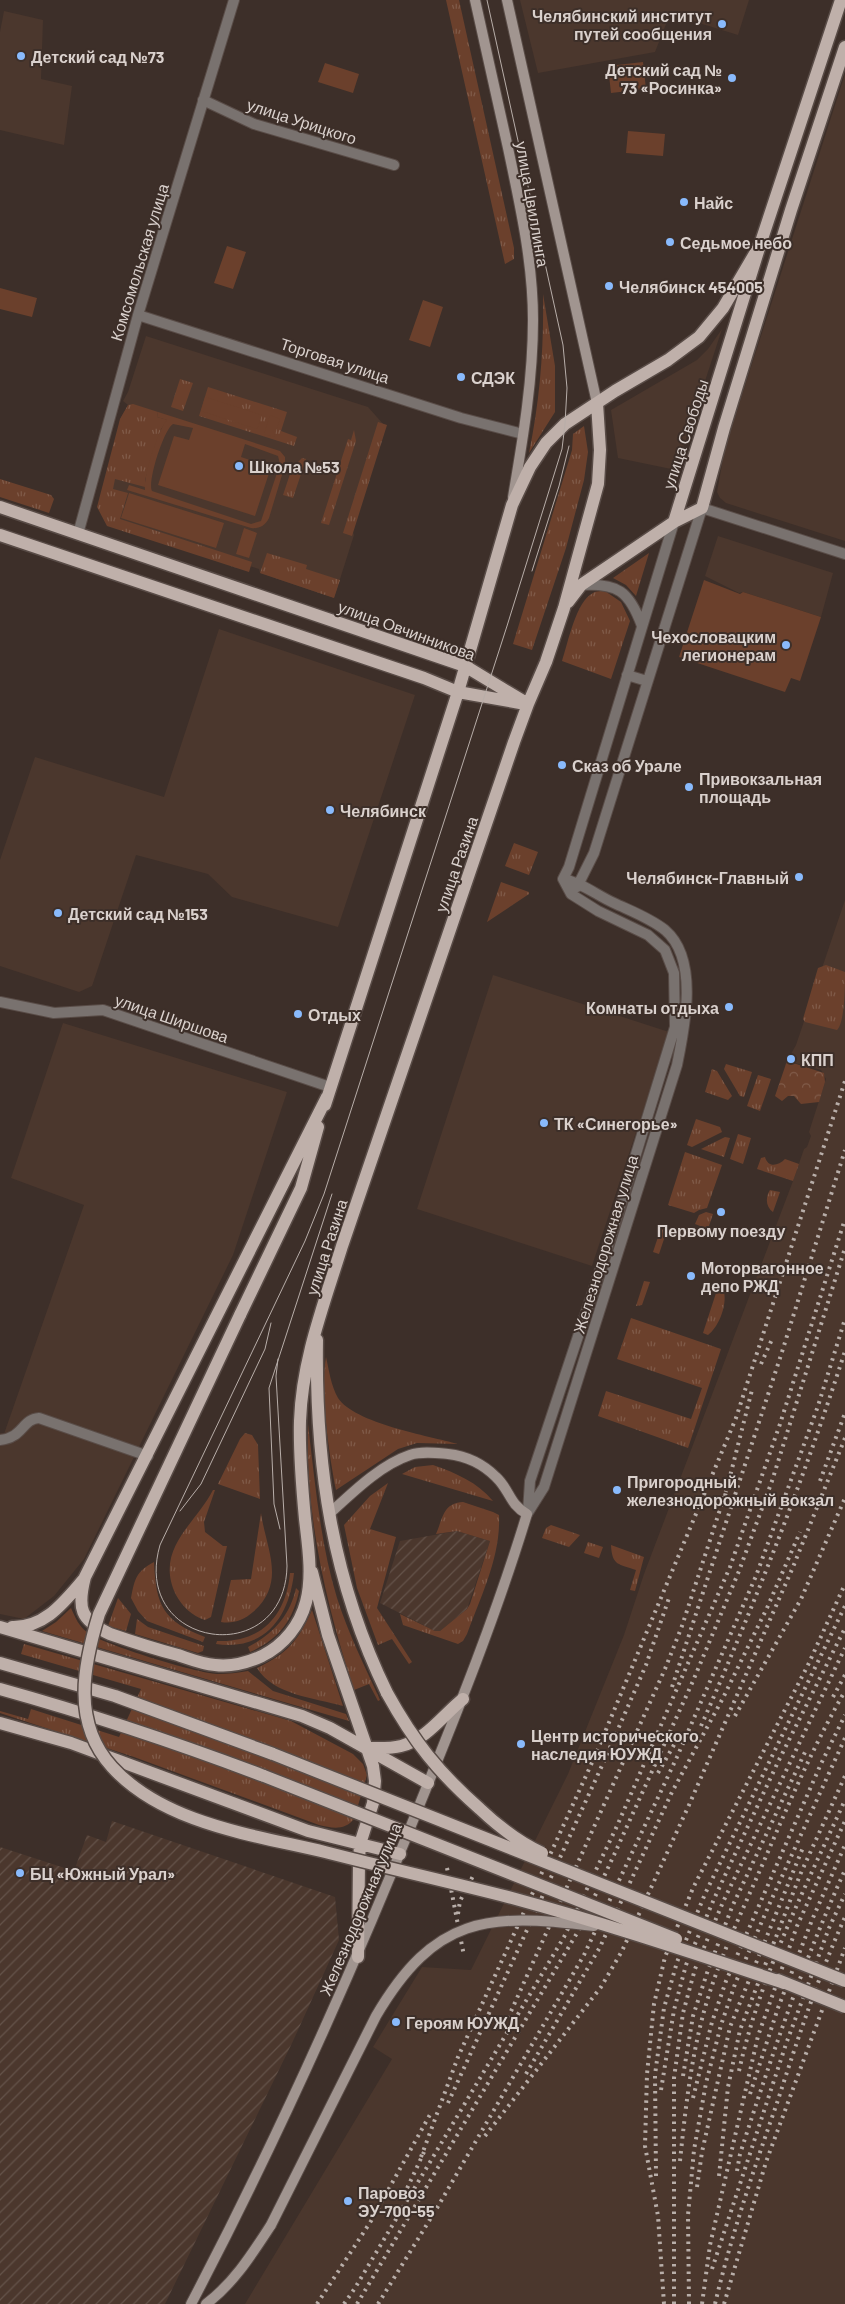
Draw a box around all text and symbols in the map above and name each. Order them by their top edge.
place label: Челябинский институт путей сообщения [532,6,712,43]
marker: Челябинский институт путей сообщения [716,18,728,30]
place label: Детский сад №73 [31,47,164,66]
marker: Детский сад №73 [15,50,27,62]
place label: Детский сад № 73 «Росинка» [605,60,722,97]
marker: Детский сад № 73 «Росинка» [726,72,738,84]
street label: улица Урицкого [245,94,359,148]
street label: улица Цвиллинга [513,140,553,268]
street label: Комсомольская улица [106,181,172,343]
place label: Найс [694,193,733,212]
marker: Найс [678,196,690,208]
place label: Седьмое небо [680,233,792,252]
marker: Седьмое небо [664,236,676,248]
place label: Челябинск 454005 [619,277,763,296]
marker: Челябинск 454005 [603,280,615,292]
street label: Торговая улица [278,333,392,387]
place label: СДЭК [471,368,515,387]
marker: СДЭК [455,371,467,383]
street label: улица Свободы [658,377,712,491]
place label: Школа №53 [249,457,340,476]
marker: Школа №53 [233,460,245,472]
street label: улица Овчинникова [336,596,478,664]
place label: Чехословацким легионерам [651,627,776,664]
marker: Чехословацким легионерам [780,639,792,651]
place label: Сказ об Урале [572,756,682,775]
marker: Сказ об Урале [556,759,568,771]
place label: Привокзальная площадь [699,769,822,806]
marker: Привокзальная площадь [683,781,695,793]
place label: Челябинск [340,801,427,820]
marker: Челябинск [324,804,336,816]
street label: улица Разина [431,814,481,914]
place label: Челябинск-Главный [626,868,789,887]
marker: Челябинск-Главный [793,871,805,883]
place label: Детский сад №153 [68,904,208,923]
marker: Детский сад №153 [52,907,64,919]
street label: улица Ширшова [113,990,231,1046]
place label: Комнаты отдыха [586,998,719,1017]
marker: Комнаты отдыха [723,1001,735,1013]
place label: Отдых [308,1005,361,1024]
marker: Отдых [292,1008,304,1020]
place label: КПП [801,1050,834,1069]
marker: КПП [785,1053,797,1065]
place label: ТК «Синегорье» [554,1114,678,1133]
marker: ТК «Синегорье» [538,1117,550,1129]
street label: Железнодорожная улица [569,1152,641,1336]
street label: улица Разина [302,1196,351,1298]
marker: Первому поезду [715,1206,727,1218]
place label: Первому поезду [657,1221,785,1240]
place label: Моторвагонное депо РЖД [701,1258,824,1295]
marker: Моторвагонное депо РЖД [685,1270,697,1282]
place label: Пригородный железнодорожный вокзал [626,1472,834,1509]
marker: Пригородный железнодорожный вокзал [611,1484,623,1496]
place label: Центр исторического наследия ЮУЖД [531,1726,699,1763]
marker: Центр исторического наследия ЮУЖД [515,1738,527,1750]
street label: Железнодорожная улица [315,1820,405,1998]
place label: БЦ «Южный Урал» [30,1864,175,1883]
marker: БЦ «Южный Урал» [14,1867,26,1879]
place label: Героям ЮУЖД [406,2013,520,2032]
marker: Героям ЮУЖД [390,2016,402,2028]
place label: Паровоз ЭУ-700-55 [358,2183,435,2220]
marker: Паровоз ЭУ-700-55 [342,2195,354,2207]

